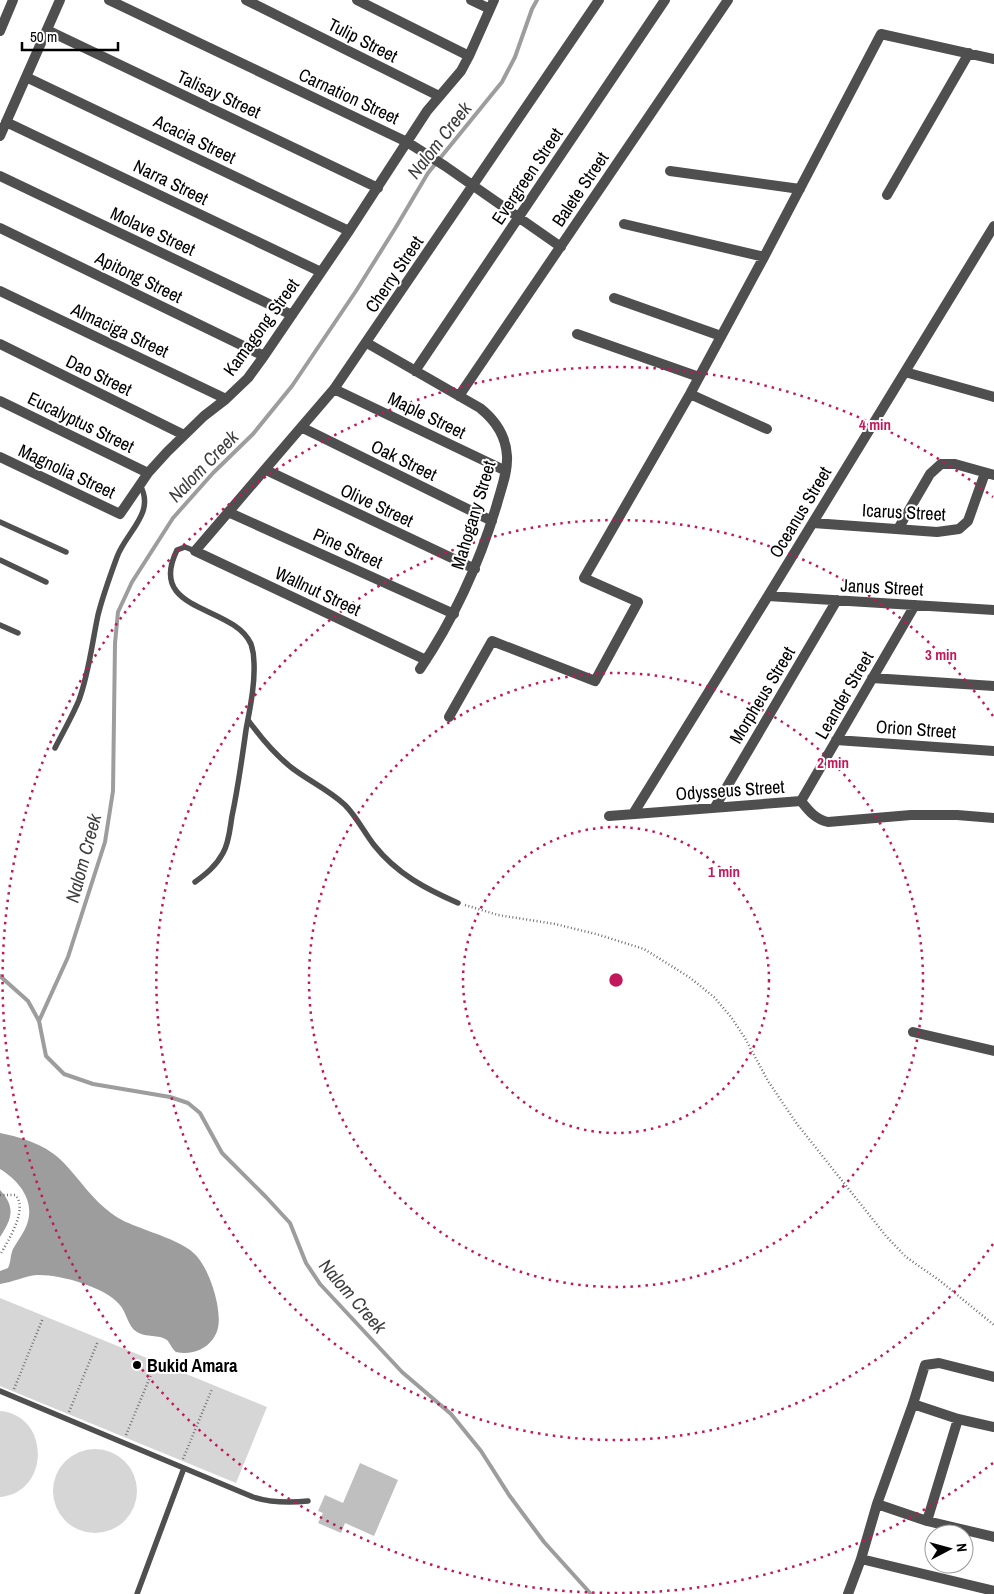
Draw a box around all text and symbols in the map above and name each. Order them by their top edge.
street label: Tulip Street [324,12,402,68]
scale bar [22,20,119,52]
text: 50 m [30,26,57,47]
street label: Carnation Street [295,62,403,130]
street label: Talisay Street [173,64,265,124]
water label: Nalom Creek [401,95,478,184]
street label: Acacia Street [149,108,240,170]
street label: Evergreen Street [485,123,569,229]
street label: Balete Street [546,147,614,231]
street label: Narra Street [129,153,213,211]
street label: Molave Street [106,200,200,262]
street label: Cherry Street [359,231,429,317]
street label: Apitong Street [90,245,187,309]
street label: Kamagong Street [217,273,305,381]
street label: Almaciga Street [66,296,173,364]
street label: Dao Street [62,348,136,402]
street label: Eucalyptus Street [24,385,138,459]
street label: Maple Street [384,385,470,445]
text: 4 min [859,414,891,435]
water label: Nalom Creek [162,423,245,508]
street label: Oak Street [367,433,441,487]
street label: Magnolia Street [14,438,120,504]
street label: Mahogany Street [445,458,501,572]
street label: Oceanus Street [763,462,837,562]
street label: Olive Street [336,477,418,533]
street label: Icarus Street [862,497,946,527]
street label: Pine Street [309,522,387,574]
street label: Wallnut Street [271,560,365,622]
street label: Janus Street [840,572,924,602]
street label: Morpheus Street [723,642,801,748]
text: 3 min [925,644,957,665]
street label: Leander Street [809,646,879,744]
street label: Orion Street [875,714,957,744]
text: 2 min [817,752,849,773]
street label: Odysseus Street [675,774,785,806]
water label: Nalom Creek [59,810,108,905]
text: 1 min [708,861,740,882]
centre of rings [607,971,625,989]
water label: Nalom Creek [313,1253,393,1340]
place label: Bukid Amara [147,1353,238,1378]
marker: Bukid Amara [131,1359,143,1371]
north arrow [924,1524,974,1574]
text: N [953,1543,971,1553]

